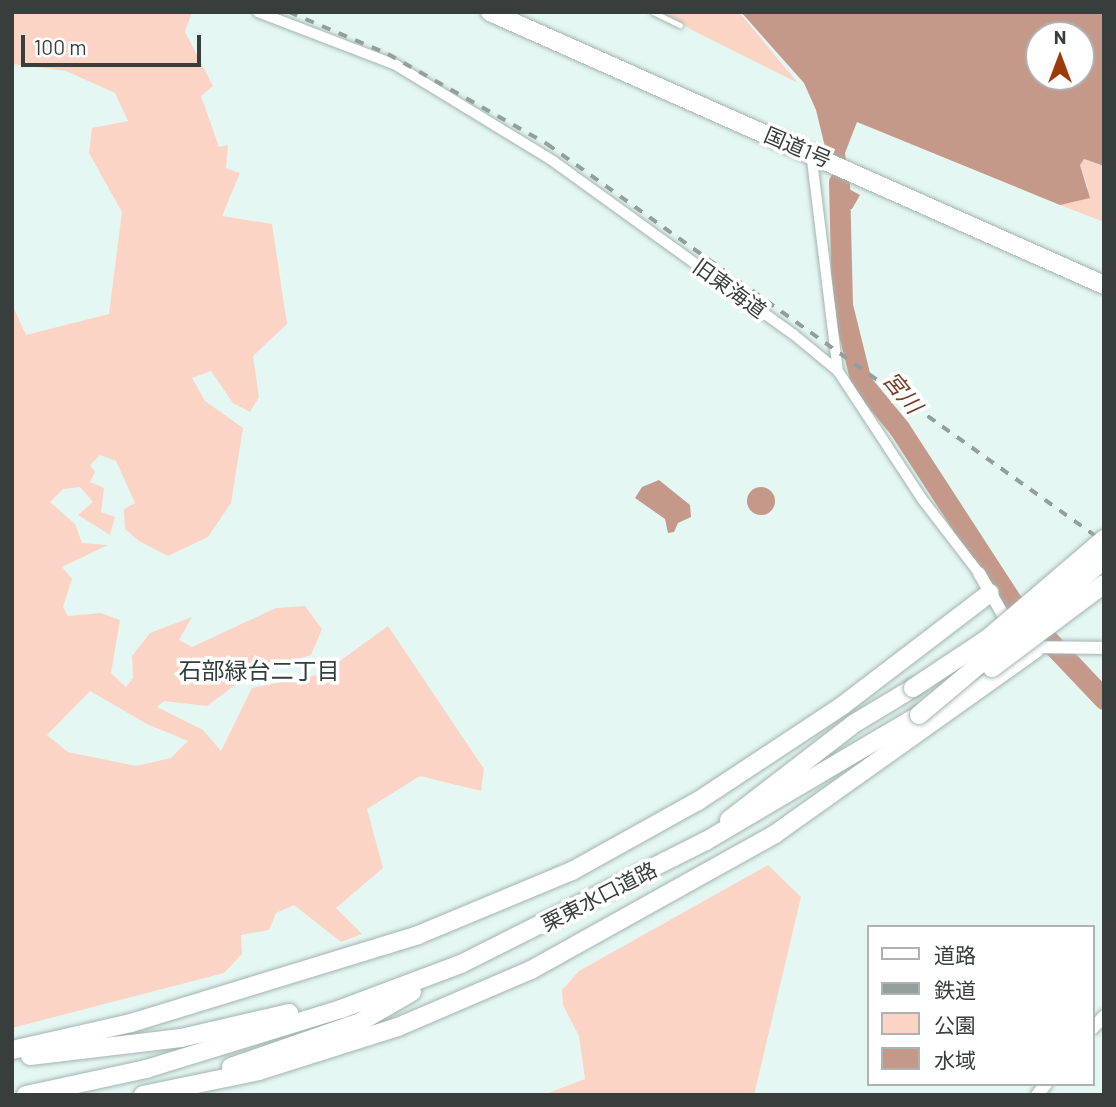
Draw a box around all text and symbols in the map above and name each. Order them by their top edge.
scale bar [24,21,205,65]
north arrow [1025,21,1095,91]
text: N [1054,25,1066,48]
text: 100 m [34,34,87,59]
street label: 国道1号 [761,122,835,172]
street label: 旧東海道 [689,253,771,323]
water label: 宮川 [878,365,928,419]
district label: 石部緑台二丁目 [179,656,339,684]
street label: 栗東水口道路 [537,856,661,936]
legend [867,925,1095,1086]
text: 道路 [934,942,976,967]
text: 鉄道 [934,977,976,1002]
text: 公園 [934,1012,976,1037]
text: 水域 [934,1047,976,1072]

